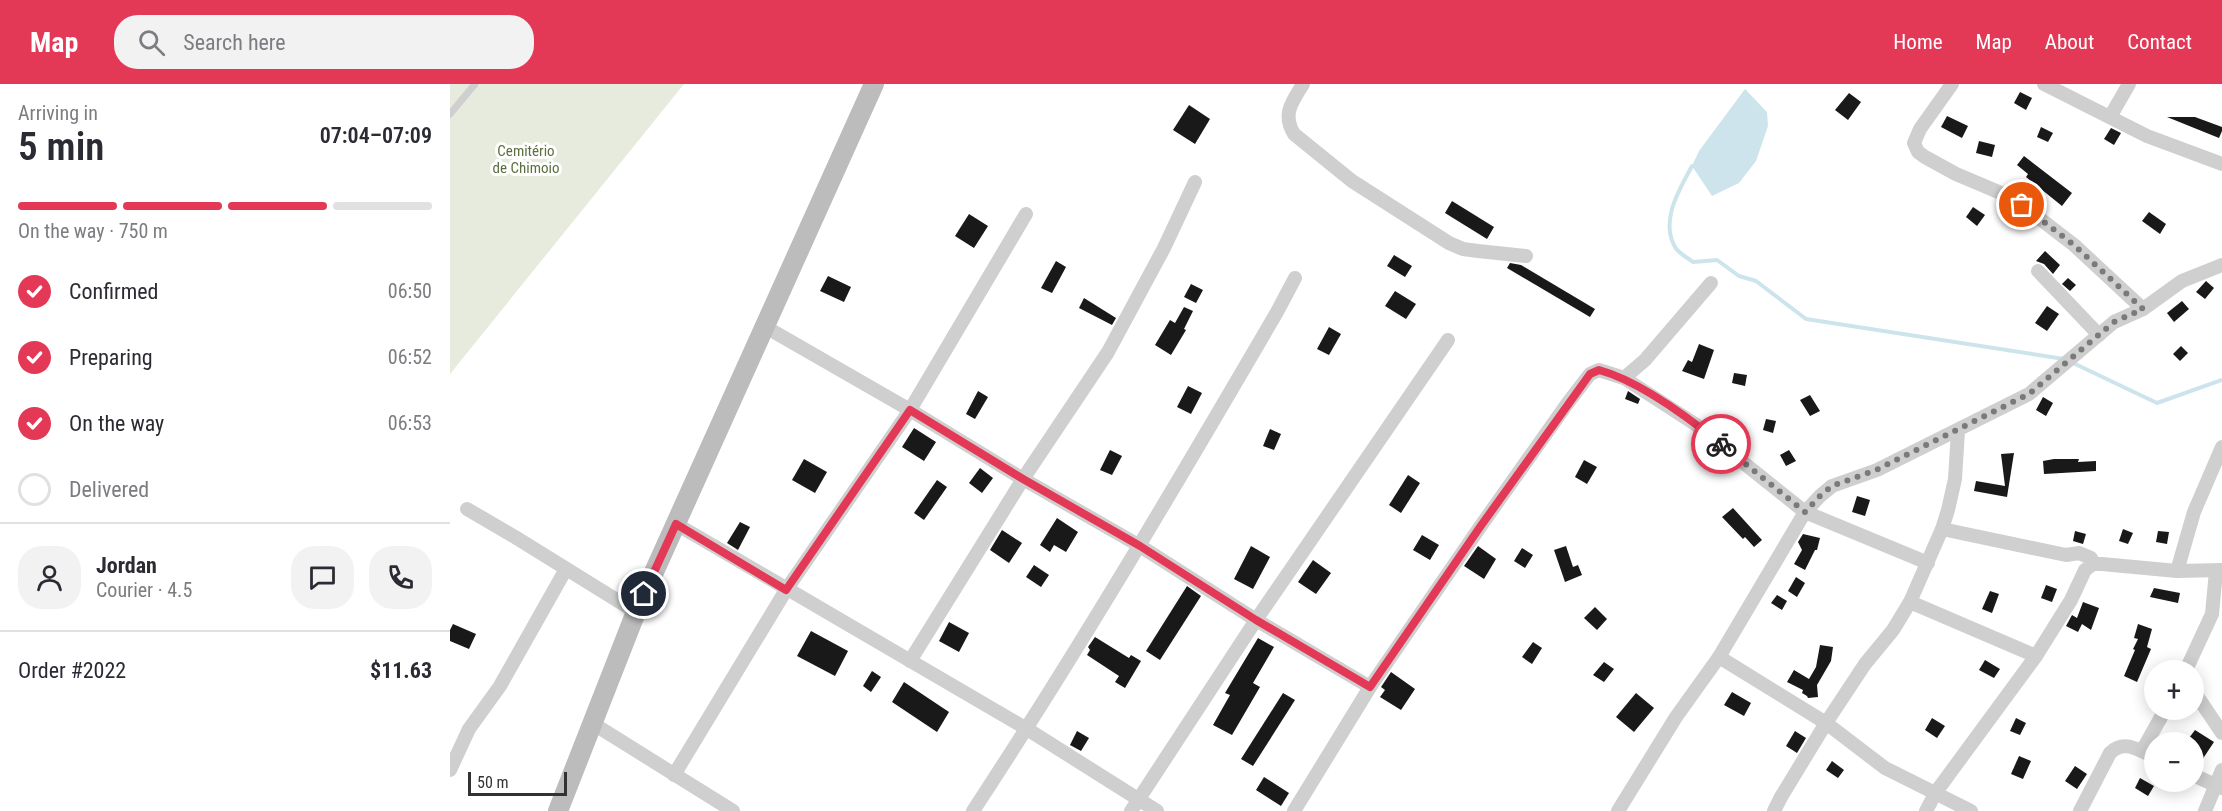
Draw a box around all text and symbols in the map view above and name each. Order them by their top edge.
search box [114,15,534,69]
text: Map [30,26,78,59]
icon: search [135,26,168,59]
text: Search here [183,30,286,55]
text: Home [1893,30,1943,54]
text: Map [1976,30,2012,54]
text: About [2045,30,2094,54]
text: Contact [2127,30,2192,54]
text: Arriving in [18,101,98,125]
text: 07:04–07:09 [320,123,432,148]
text: 5 min [18,124,104,170]
park label: Cemitério de Chimoio [493,142,559,177]
pin [1996,179,2047,230]
icon: bag [2005,188,2038,221]
text: On the way · 750 m [18,219,168,243]
icon: check [18,275,51,308]
text: Confirmed [69,279,158,304]
text: 06:50 [388,279,432,303]
icon: check [18,341,51,374]
text: Preparing [69,345,153,370]
text: 06:52 [388,345,432,369]
icon: check [18,407,51,440]
text: On the way [69,411,164,436]
text: 06:53 [388,411,432,435]
courier [1691,414,1751,474]
icon: bike [1705,428,1738,461]
text: Delivered [69,477,149,502]
button: person [18,546,81,609]
button: chat [291,546,354,609]
button: phone [369,546,432,609]
text: Jordan [96,553,157,578]
pin [618,568,669,619]
icon: home [627,577,660,610]
text: Courier · 4.5 [96,578,192,602]
text: Order #2022 [18,658,126,683]
text: $11.63 [370,658,432,683]
map controls [2144,660,2204,792]
button: + [2144,660,2204,720]
button: − [2144,732,2204,792]
scale bar [468,769,567,796]
text: 50 m [477,773,509,792]

